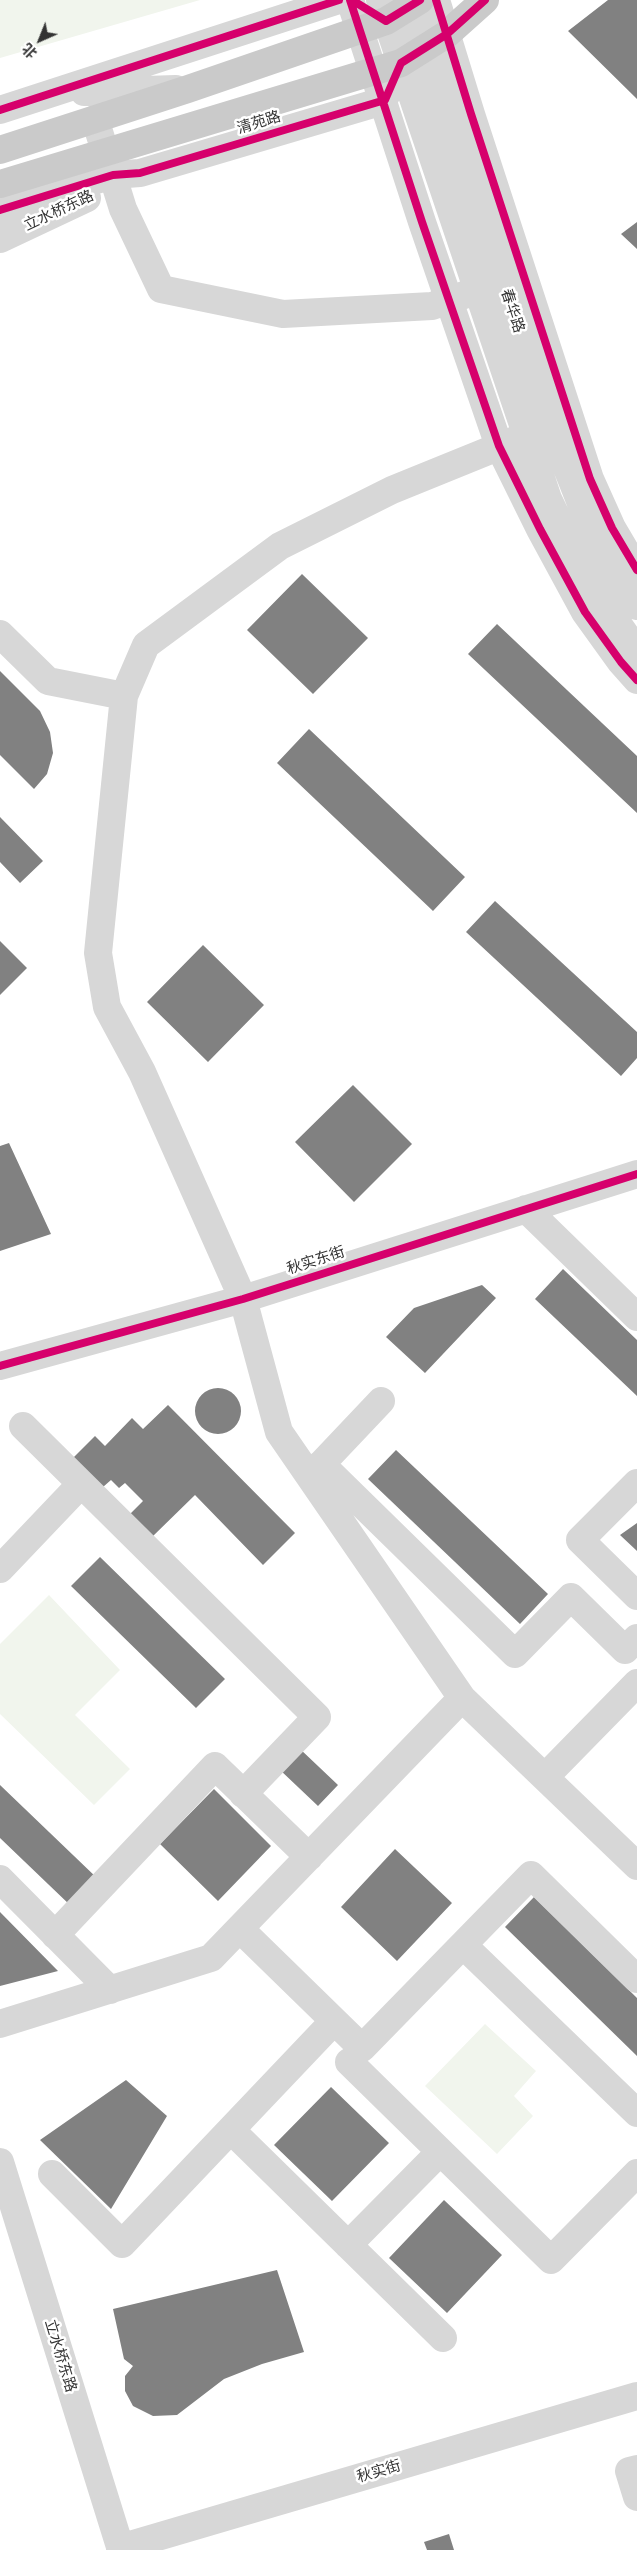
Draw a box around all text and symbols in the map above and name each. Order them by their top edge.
north arrow [15,15,65,65]
text: 北 [18,39,41,62]
street label: 清苑路 [235,108,283,138]
street label: 立水桥东路 [21,187,97,235]
street label: 春华路 [496,287,528,335]
street label: 秋实东街 [285,1243,347,1279]
street label: 立水桥东路 [40,2318,80,2394]
street label: 秋实街 [355,2457,403,2487]

